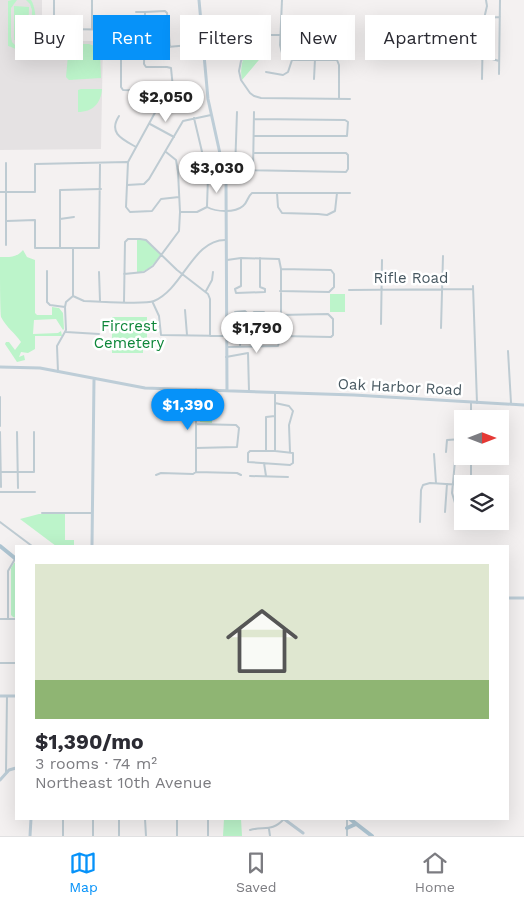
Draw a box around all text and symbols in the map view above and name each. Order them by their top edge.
chip: Buy [15,15,83,60]
chip: Rent [93,15,170,60]
chip: Filters [180,15,271,60]
chip: New [281,15,355,60]
chip: Apartment [365,15,495,60]
pin: $2,050 [125,80,207,123]
text: $2,050 [139,87,193,106]
pin: $3,030 [176,152,258,194]
text: $3,030 [190,158,244,177]
street label: Rifle Road [374,269,448,287]
pin: $1,790 [216,312,298,354]
park label: Fircrest Cemetery [94,317,164,352]
text: $1,790 [232,318,282,337]
street label: Oak Harbor Road [337,375,463,399]
pin: $1,390 [147,388,229,431]
text: $1,390 [162,395,214,414]
north arrow [454,410,509,465]
map controls [454,410,509,530]
button: layers [454,475,509,530]
icon: home [217,596,307,686]
text: $1,390/mo [35,729,143,754]
text: 3 rooms · 74 m² [35,754,157,773]
text: Northeast 10th Avenue [35,773,212,792]
tab: Map [69,849,98,895]
tab: Saved [236,849,277,895]
tab: Home [415,849,455,895]

